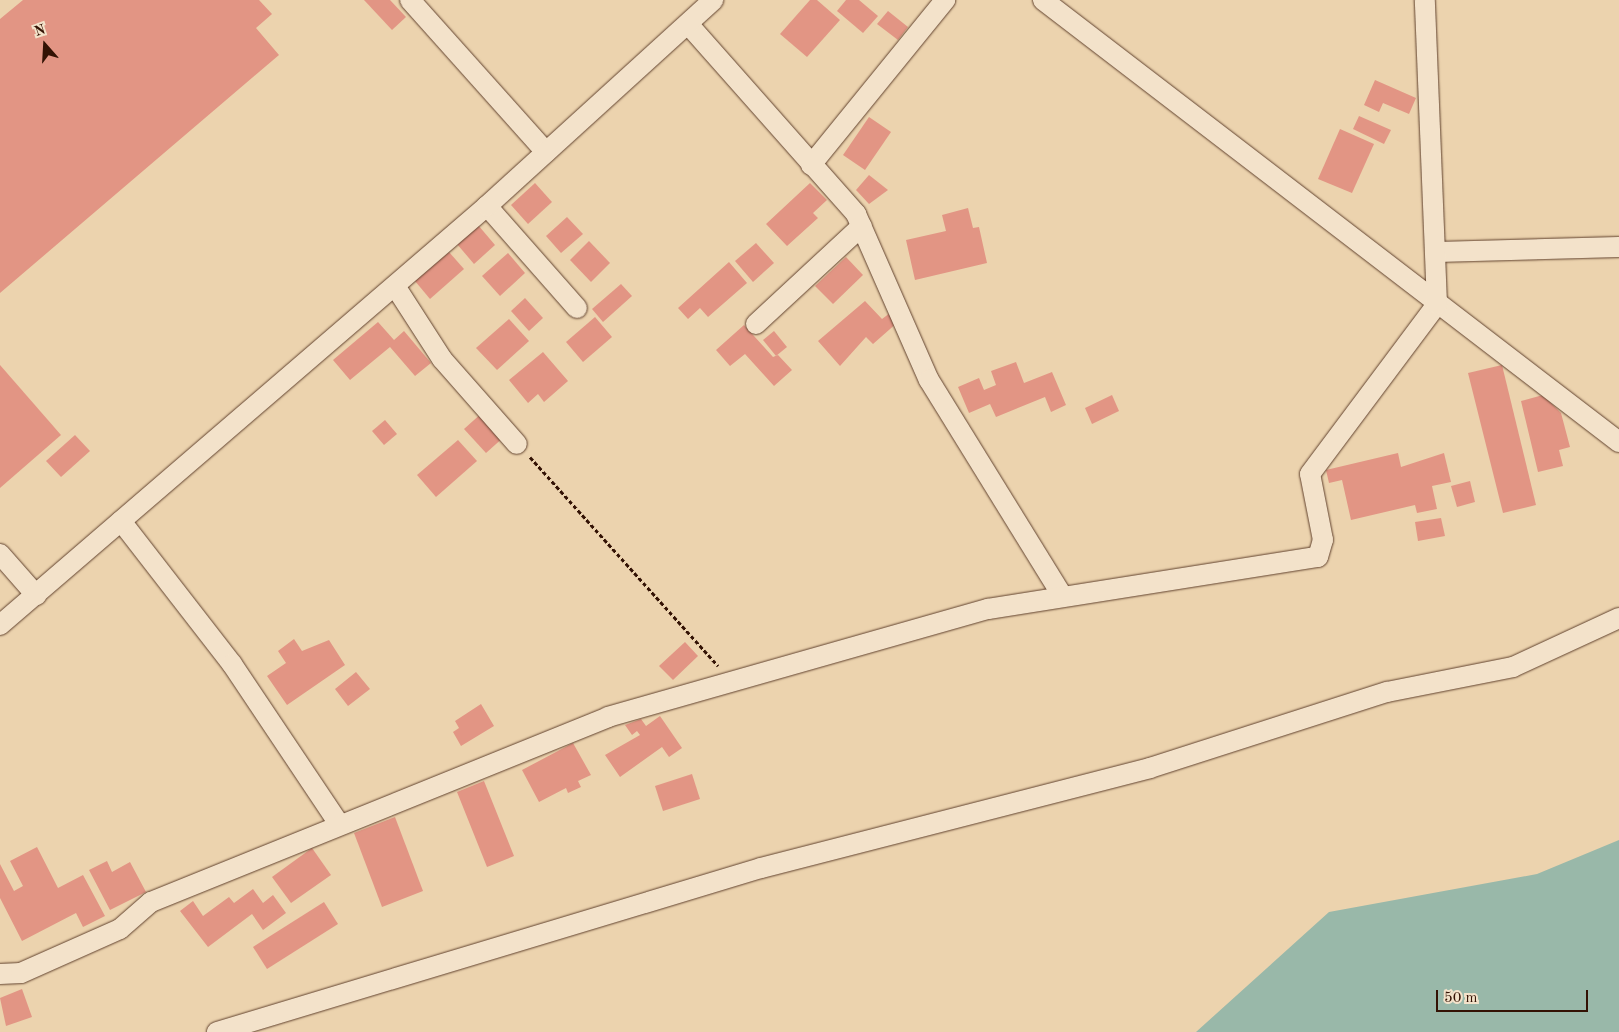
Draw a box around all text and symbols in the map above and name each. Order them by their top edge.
north arrow [20,20,70,70]
text: N [33,22,47,39]
scale bar [1439,980,1592,1012]
text: 50 m [1444,991,1478,1006]

